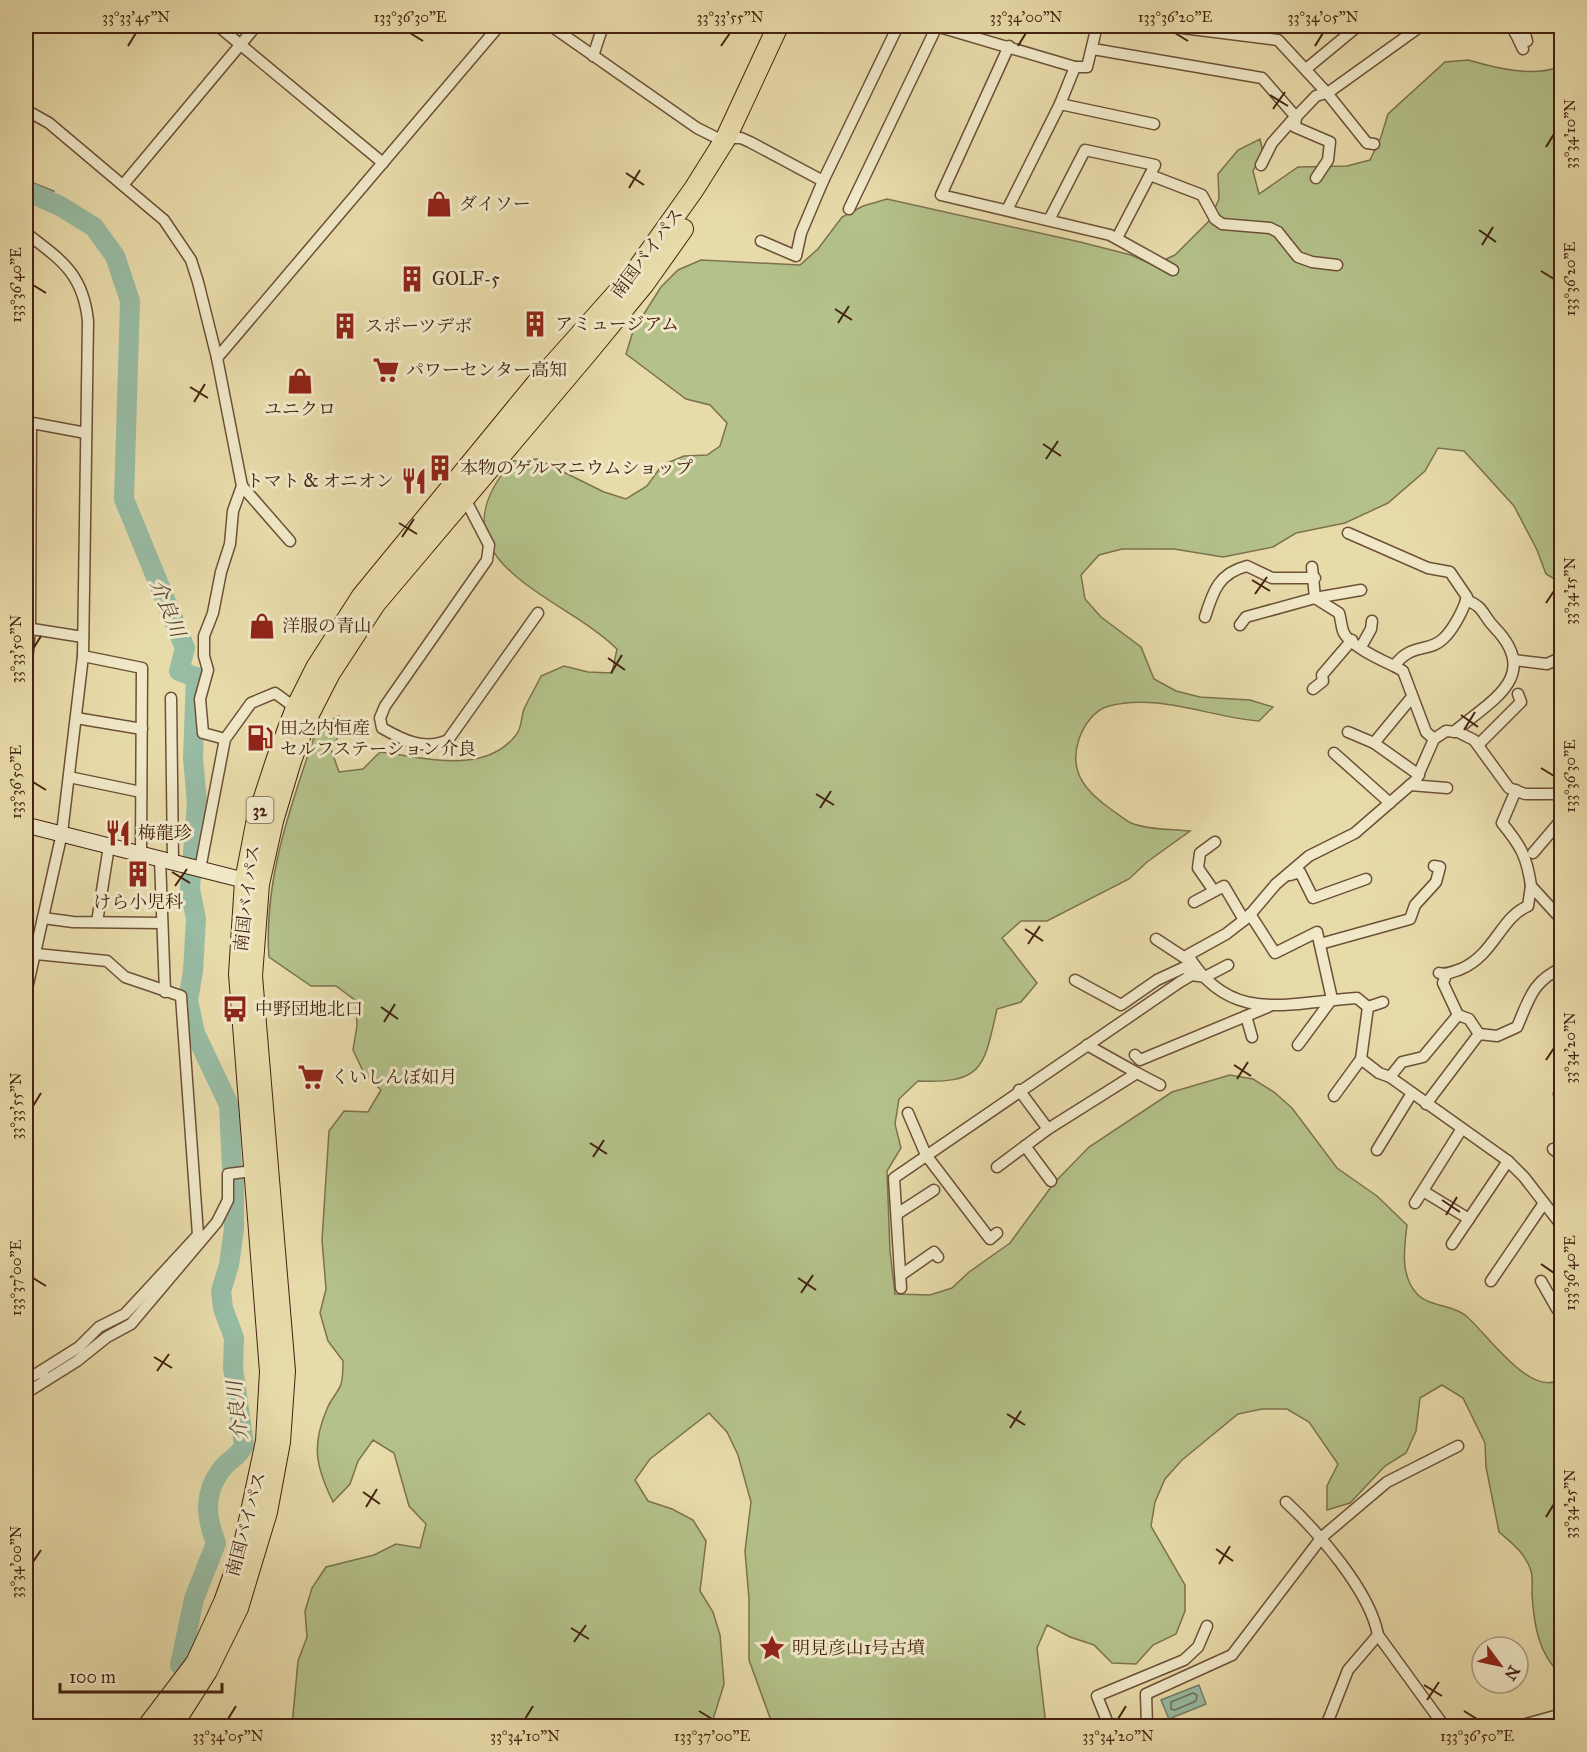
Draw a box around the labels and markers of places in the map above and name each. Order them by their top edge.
shop icon: ダイソー [424,189,454,219]
place label: ダイソー [459,193,531,215]
building icon: GOLF-5 [397,264,427,294]
place label: GOLF-5 [432,268,500,290]
building icon: アミュージアム [520,309,550,339]
building icon: スポーツデボ [330,311,360,341]
place label: アミュージアム [555,313,679,335]
place label: スポーツデボ [365,315,472,337]
supermarket icon: パワーセンター高知 [371,355,401,385]
place label: パワーセンター高知 [406,359,567,381]
shop icon: ユニクロ [285,366,315,396]
place label: ユニクロ [264,398,336,420]
building icon: 本物のゲルマニウムショップ [425,453,455,483]
place label: 本物のゲルマニウムショップ [460,457,693,479]
restaurant icon: トマト & オニオン [399,466,429,496]
place label: トマト & オニオン [246,470,394,492]
shop icon: 洋服の青山 [247,611,277,641]
place label: 洋服の青山 [282,615,372,637]
place label: 田之内恒産 セルフステーション介良 [280,717,476,760]
fuel station icon: 田之内恒産 セルフステーション介良 [245,723,275,753]
restaurant icon: 梅龍珍 [103,818,133,848]
place label: 梅龍珍 [138,822,192,844]
building icon: けら小児科 [123,859,153,889]
place label: けら小児科 [93,891,183,913]
bus stop icon: 中野団地北口 [220,994,250,1024]
place label: 中野団地北口 [255,998,363,1020]
supermarket icon: くいしんぼ如月 [296,1062,326,1092]
place label: くいしんぼ如月 [331,1066,457,1088]
place icon: 明見彦山1号古墳 [757,1633,787,1663]
place label: 明見彦山1号古墳 [792,1637,925,1659]

